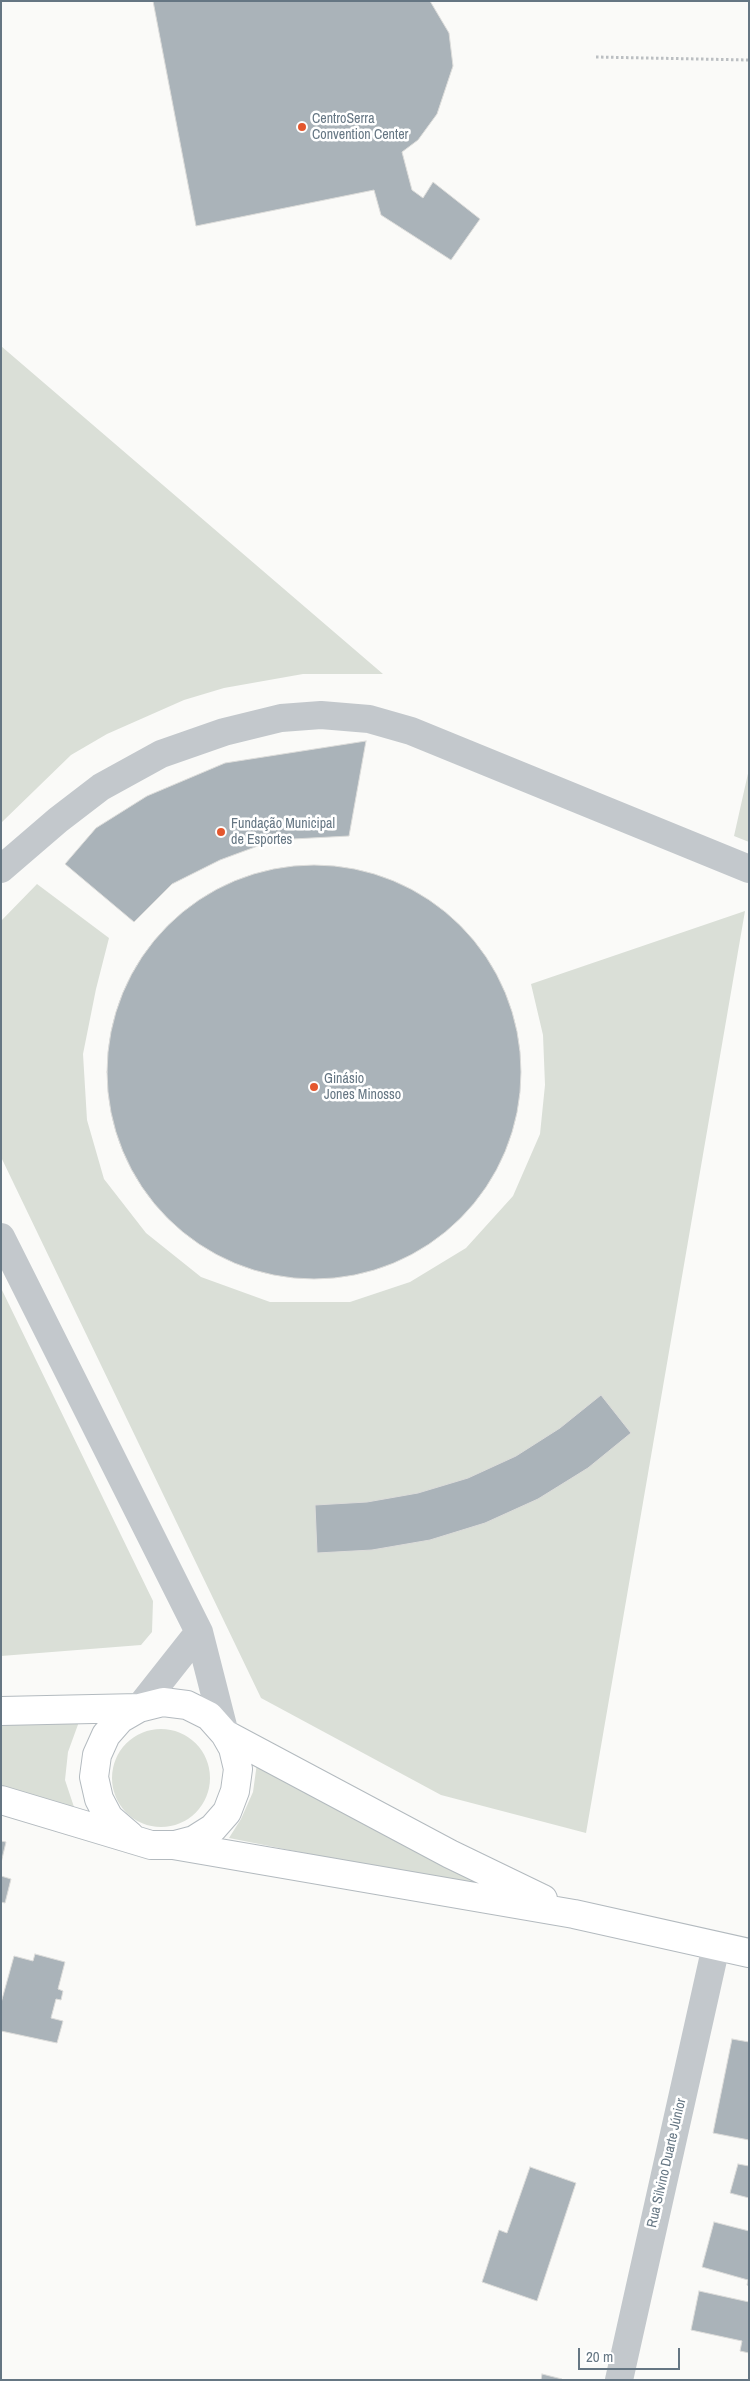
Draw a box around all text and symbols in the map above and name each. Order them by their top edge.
place label: CentroSerra Convention Center [312,111,408,144]
marker: CentroSerra Convention Center [296,121,308,133]
place label: Fundação Municipal de Esportes [231,816,335,849]
marker: Fundação Municipal de Esportes [215,826,227,838]
place label: Ginásio Jones Minosso [324,1071,401,1104]
marker: Ginásio Jones Minosso [308,1081,320,1093]
street label: Rua Silvino Duarte Júnior [644,2097,690,2229]
scale bar [580,2338,682,2370]
text: 20 m [586,2346,613,2367]

